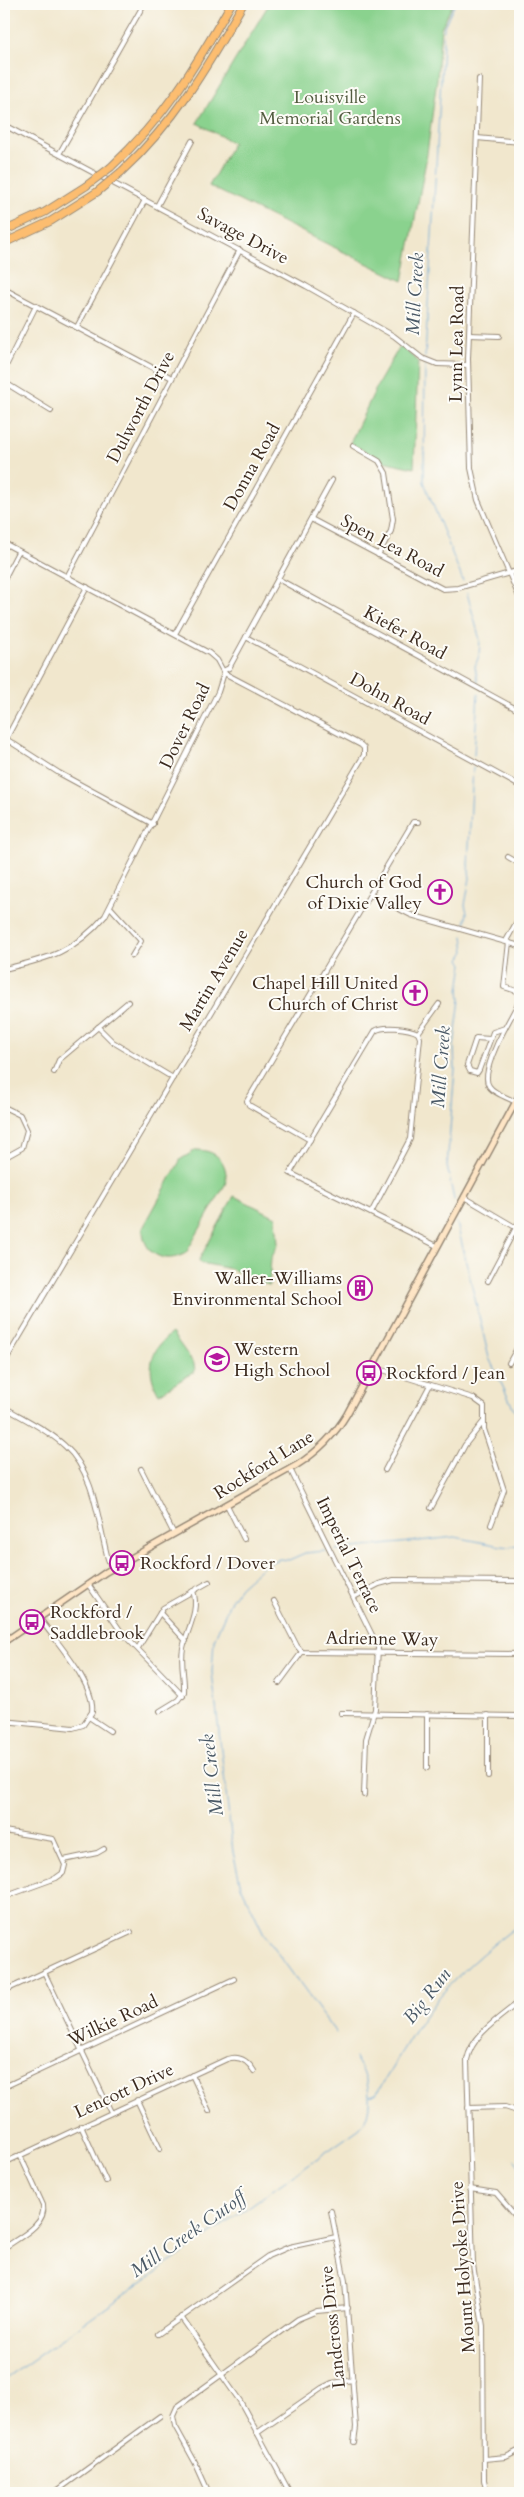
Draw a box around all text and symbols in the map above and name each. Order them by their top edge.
park label: Louisville Memorial Gardens [259,85,401,131]
street label: Savage Drive [193,201,293,271]
water label: Mill Creek [400,252,430,336]
street label: Lynn Lea Road [443,285,471,403]
street label: Dulworth Drive [101,346,181,468]
street label: Donna Road [218,418,287,515]
street label: Spen Lea Road [336,508,448,584]
street label: Kiefer Road [359,600,451,666]
street label: Dohn Road [345,667,435,732]
street label: Dover Road [153,679,217,773]
place label: Church of God of Dixie Valley [305,870,422,916]
church icon: Church of God of Dixie Valley [427,879,453,905]
street label: Martin Avenue [174,924,254,1036]
place label: Chapel Hill United Church of Christ [252,971,398,1017]
church icon: Chapel Hill United Church of Christ [402,980,428,1006]
water label: Mill Creek [425,1024,457,1109]
place label: Waller-Williams Environmental School [172,1266,342,1312]
building icon: Waller-Williams Environmental School [347,1275,373,1301]
place label: Western High School [233,1337,330,1383]
school or university icon: Western High School [204,1346,230,1372]
bus stop icon: Rockford / Jean [356,1360,382,1386]
place label: Rockford / Jean [386,1361,506,1386]
street label: Rockford Lane [209,1424,319,1506]
street label: Imperial Terrace [310,1493,388,1617]
bus stop icon: Rockford / Dover [109,1550,135,1576]
place label: Rockford / Dover [140,1551,276,1576]
place label: Rockford / Saddlebrook [50,1600,144,1646]
bus stop icon: Rockford / Saddlebrook [19,1609,45,1635]
street label: Adrienne Way [325,1626,439,1652]
water label: Mill Creek [194,1732,230,1817]
water label: Big Run [397,1962,457,2029]
street label: Wilkie Road [63,1989,163,2053]
street label: Lencott Drive [70,2057,178,2125]
street label: Mount Holyoke Drive [445,2180,481,2354]
water label: Mill Creek Cutoff [125,2182,255,2284]
street label: Landcross Drive [314,2264,352,2390]

